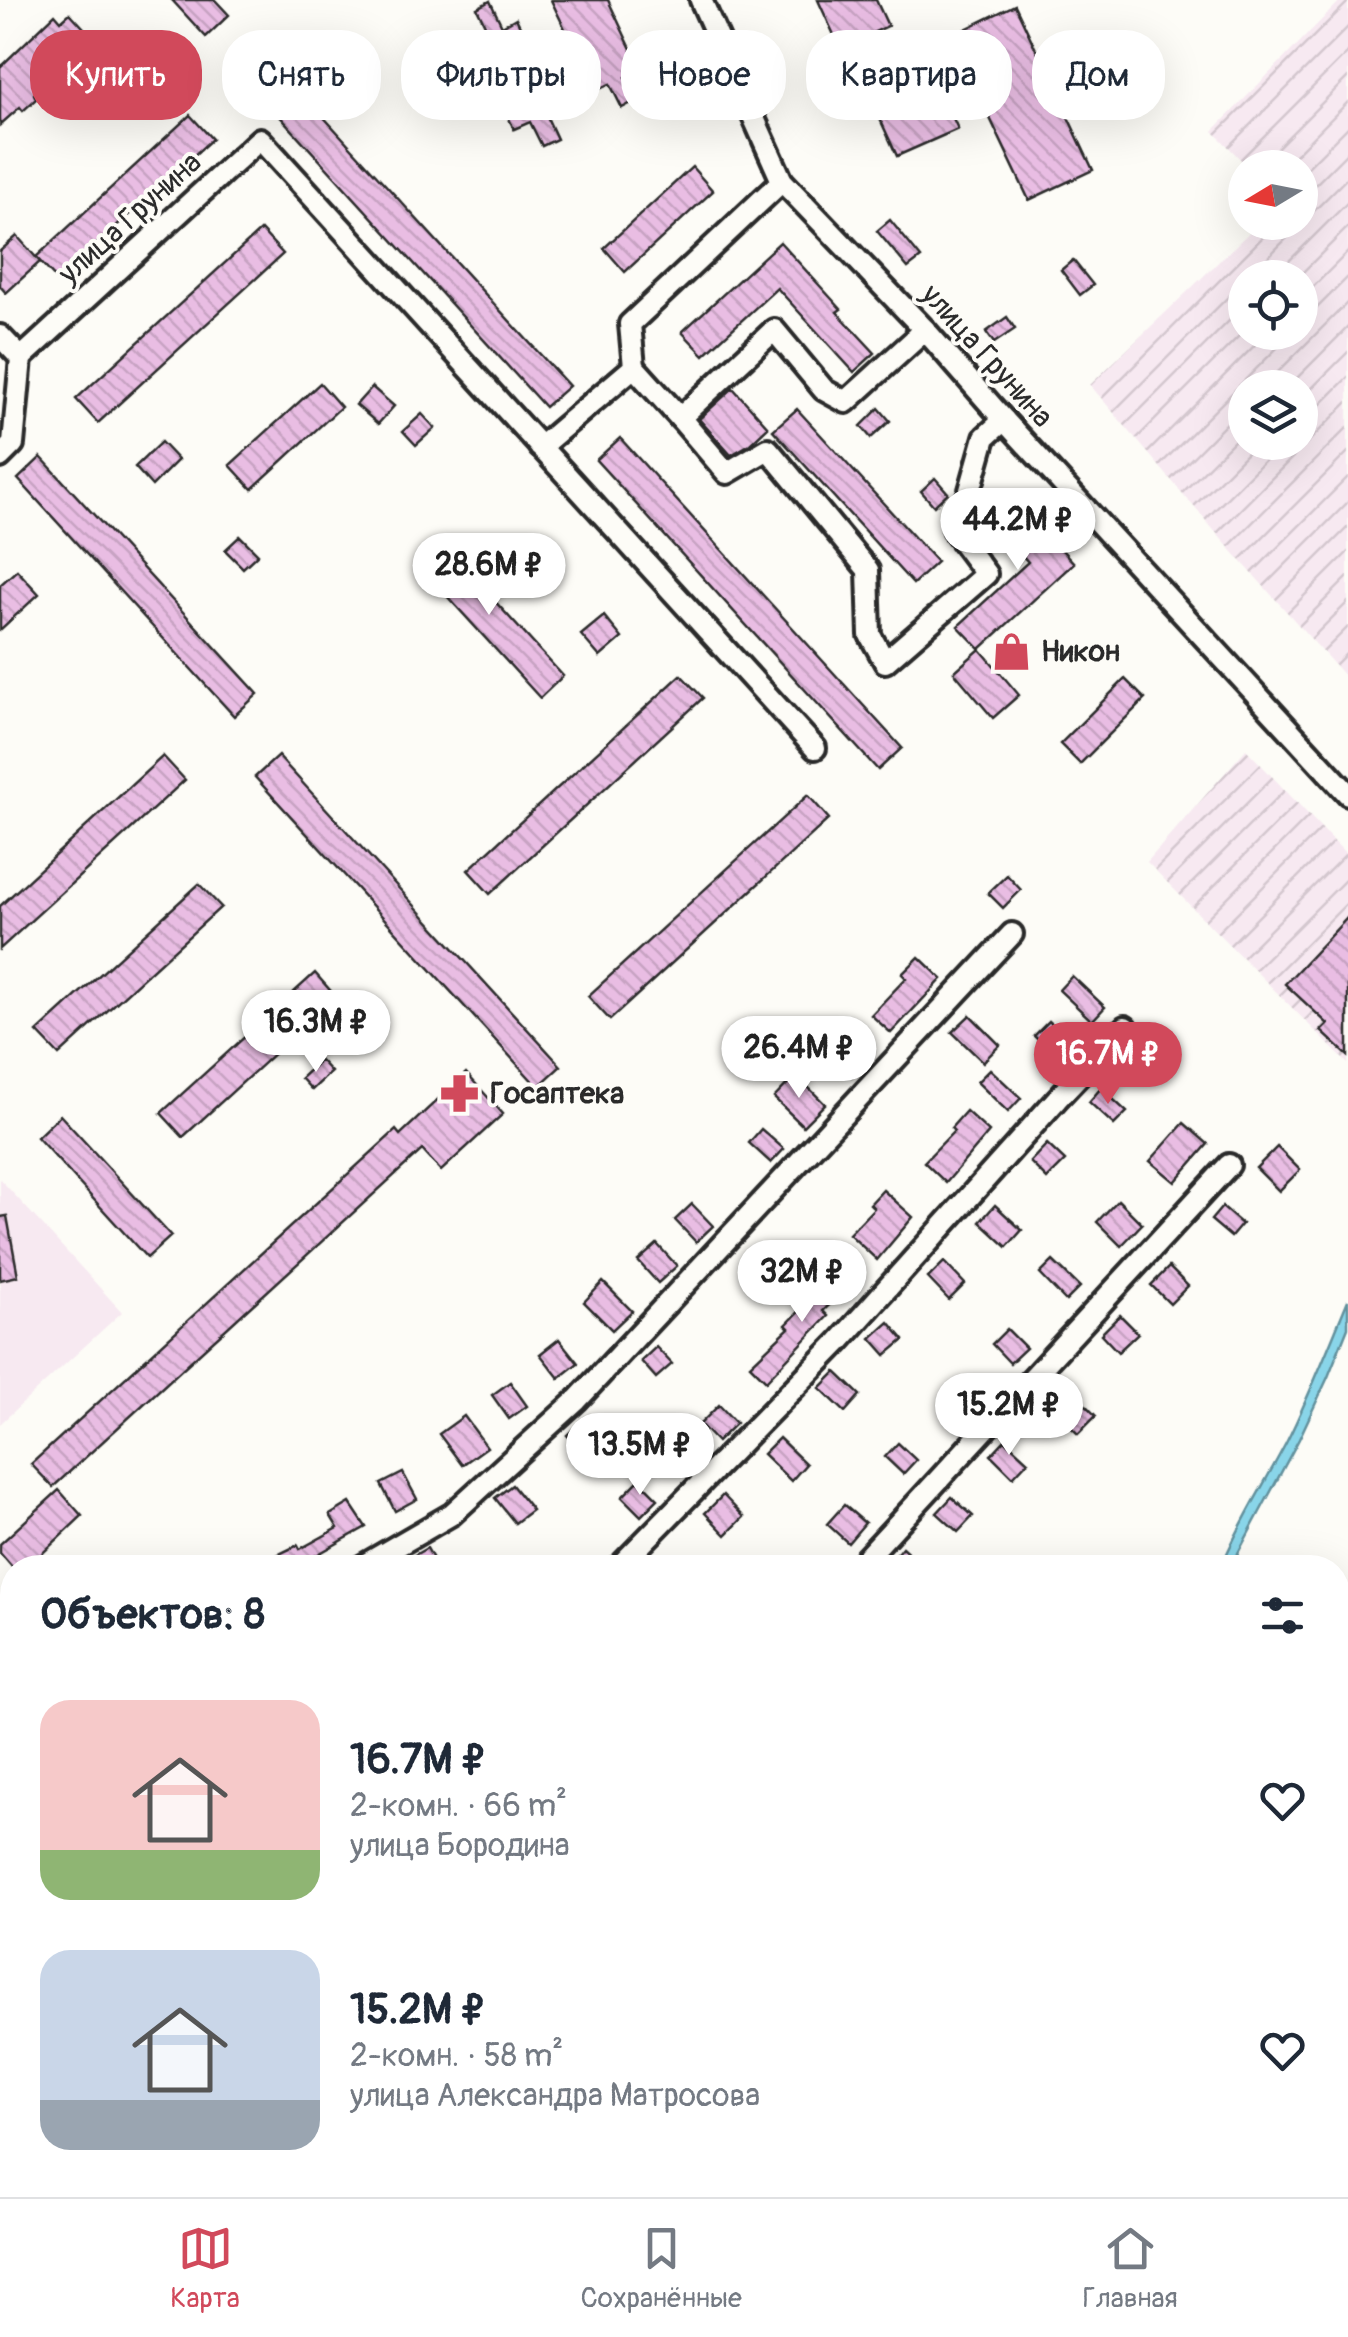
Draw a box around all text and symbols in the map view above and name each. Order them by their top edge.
chip: Купить [30,30,202,120]
chip: Снять [222,30,381,120]
chip: Фильтры [401,30,601,120]
chip: Новое [621,30,786,120]
chip: Квартира [806,30,1012,120]
chip: Дом [1032,30,1165,120]
street label: улица Грунина [50,144,209,293]
north arrow [1228,150,1318,240]
map controls [1228,150,1318,460]
button: locate [1228,260,1318,350]
street label: улица Грунина [912,276,1061,435]
button: layers [1228,370,1318,460]
pin: 44.2M ₽ [926,488,1110,573]
text: 44.2M ₽ [962,500,1074,540]
pin: 28.6M ₽ [397,533,581,618]
text: 28.6M ₽ [435,545,543,585]
shop icon: Никон [990,630,1032,672]
place label: Никон [1041,633,1120,670]
pin: 16.3M ₽ [224,990,408,1075]
text: 16.3M ₽ [263,1002,369,1042]
pin: 26.4M ₽ [707,1016,891,1101]
pin: 16.7M ₽ [1016,1022,1200,1107]
text: 26.4M ₽ [743,1028,855,1068]
text: 16.7M ₽ [1056,1034,1160,1074]
pharmacy icon: Госаптека [439,1072,481,1114]
place label: Госаптека [490,1075,624,1112]
pin: 32M ₽ [732,1240,872,1325]
text: 32M ₽ [760,1252,844,1292]
pin: 15.2M ₽ [917,1373,1101,1458]
text: 15.2M ₽ [957,1385,1061,1425]
pin: 13.5M ₽ [548,1413,732,1498]
text: 13.5M ₽ [588,1425,692,1465]
icon: filters [1255,1588,1310,1643]
text: Объектов: 8 [40,1589,265,1641]
text: 16.7M ₽ [350,1734,487,1786]
icon: home [120,1740,240,1860]
icon: heart [1255,1773,1310,1828]
text: 2-комн. · 66 m² [350,1786,567,1826]
text: улица Бородина [350,1826,570,1866]
text: 15.2M ₽ [350,1984,486,2036]
icon: home [120,1990,240,2110]
icon: heart [1255,2023,1310,2078]
text: 2-комн. · 58 m² [350,2036,563,2076]
text: улица Александра Матросова [350,2076,760,2116]
tab: Карта [170,2221,240,2316]
tab: Сохранённые [580,2221,742,2316]
tab: Главная [1083,2221,1178,2316]

